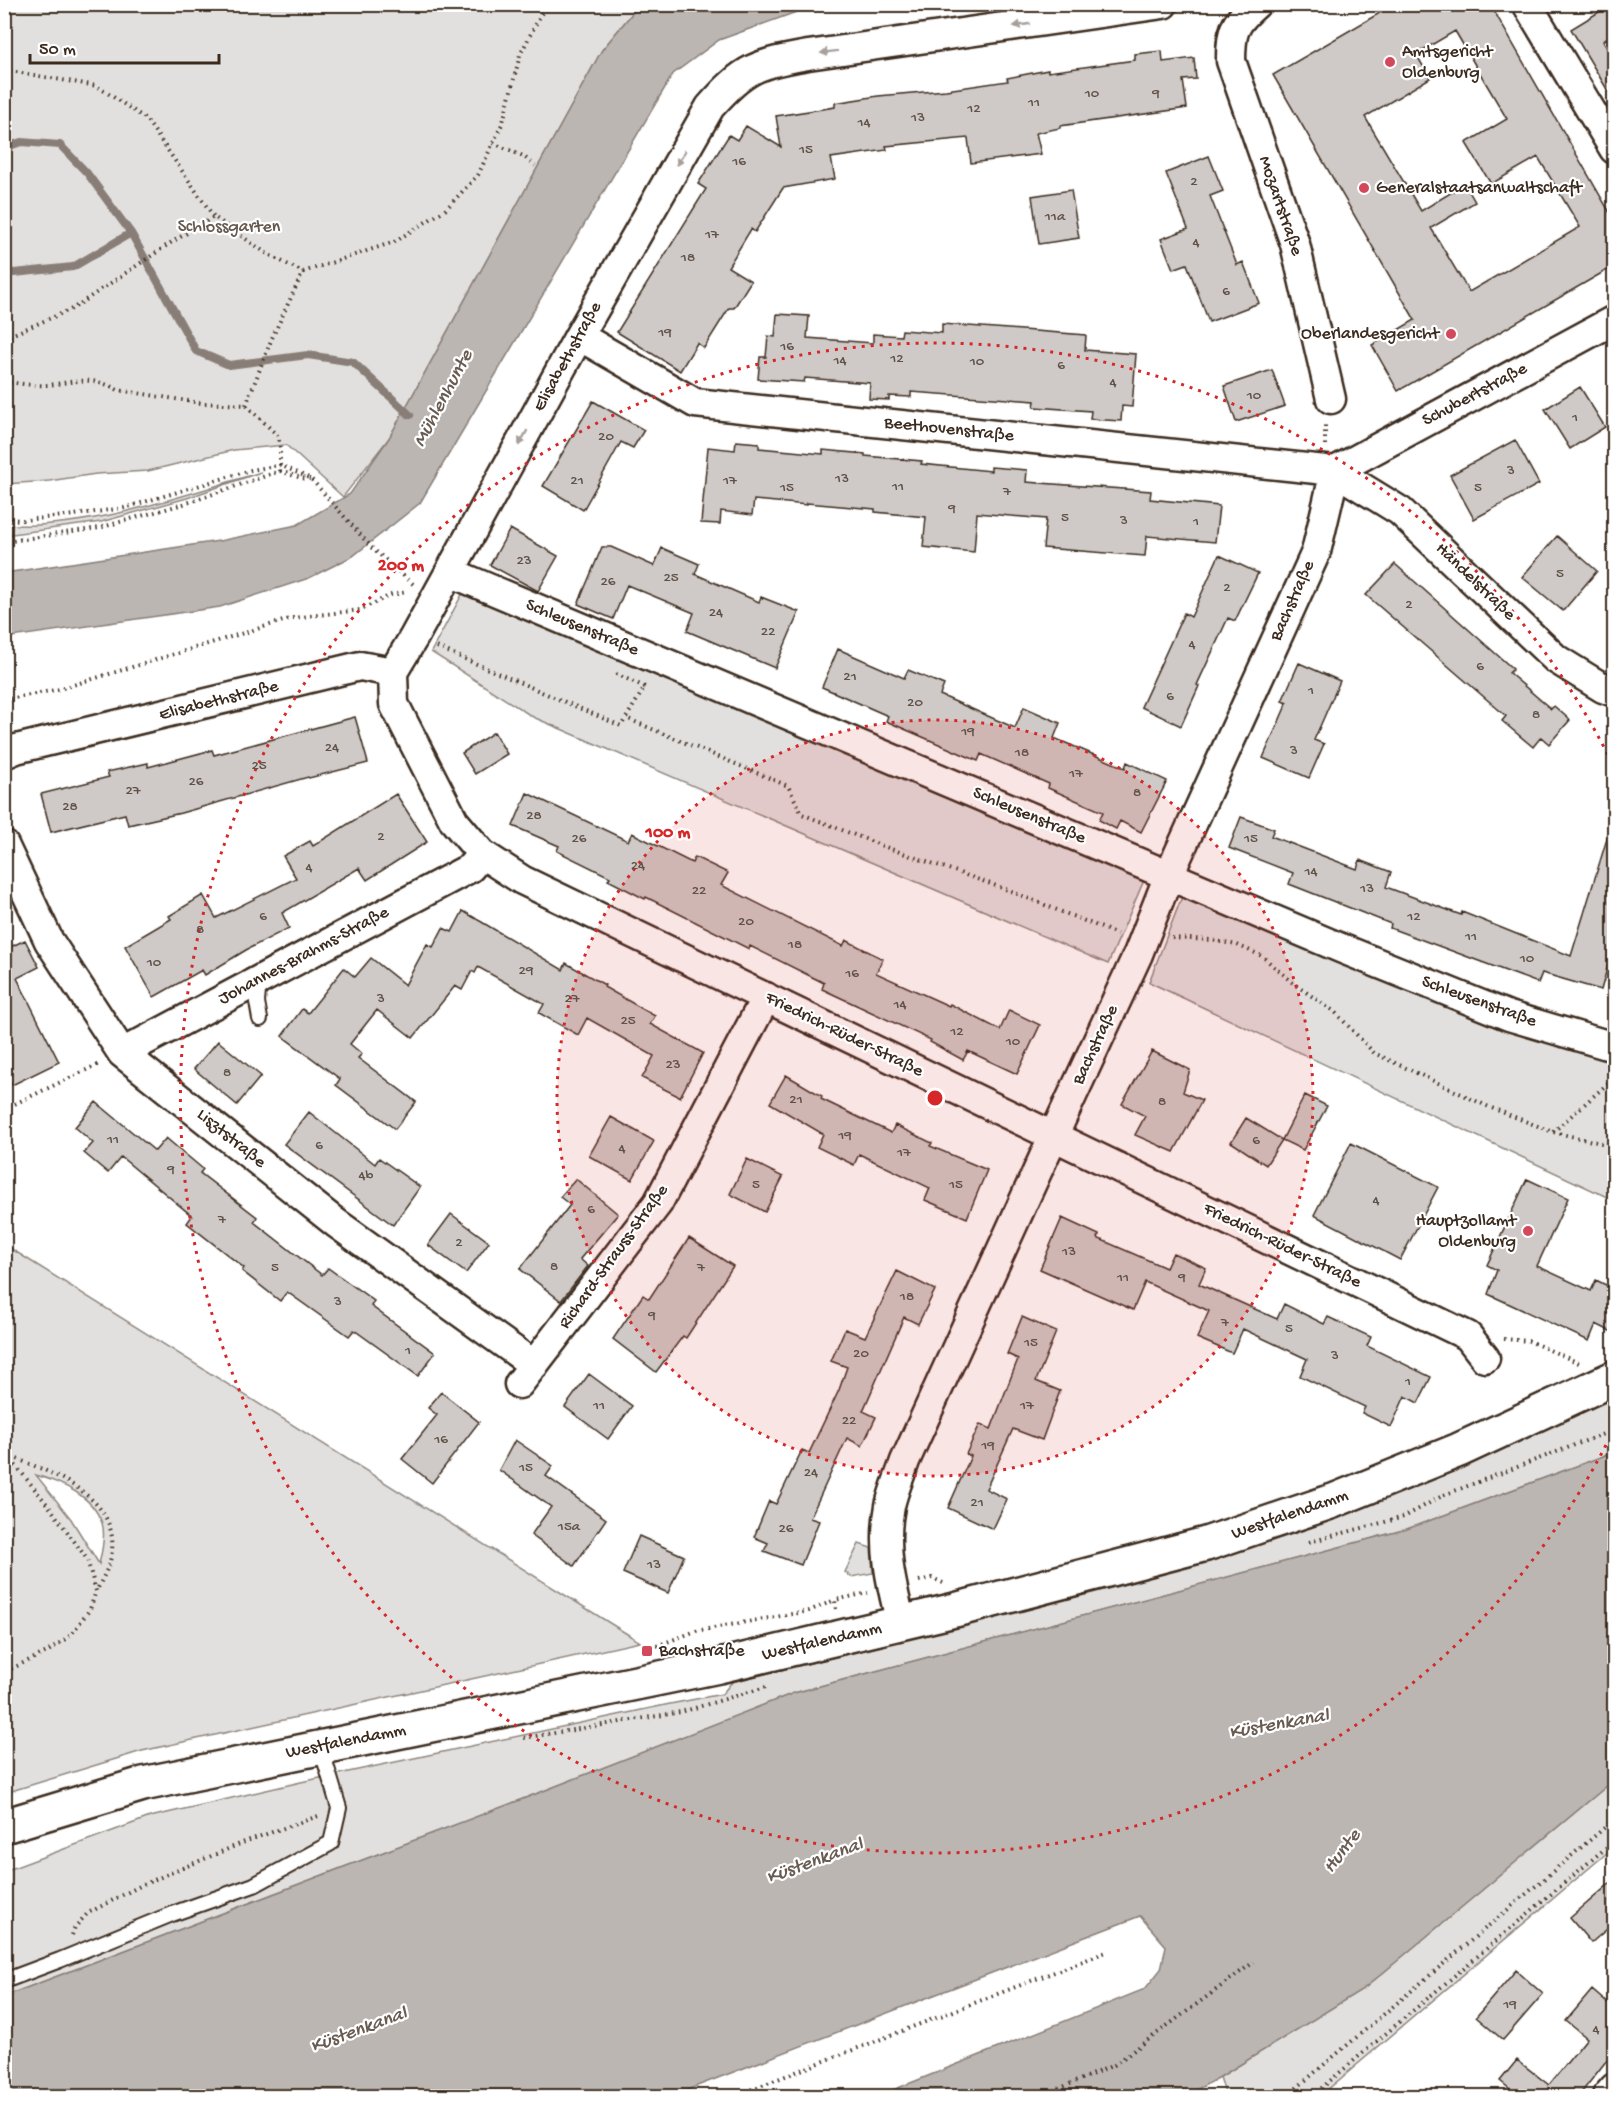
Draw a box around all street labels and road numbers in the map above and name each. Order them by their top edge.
street label: Mozartstraße [1253,153,1307,259]
street label: Elisabethstraße [529,298,607,415]
street label: Schubertstraße [1419,358,1532,431]
street label: Beethovenstraße [882,413,1016,447]
street label: Händelstraße [1431,539,1520,626]
street label: Bachstraße [1266,557,1320,645]
street label: Schleusenstraße [522,595,642,662]
street label: Elisabethstraße [157,676,281,726]
street label: Schleusenstraße [969,783,1089,850]
street label: Johannes-Brahms-Straße [215,902,393,1010]
street label: Schleusenstraße [1419,971,1540,1033]
street label: Friedrich-Rüder-Straße [761,987,927,1083]
street label: Bachstraße [1068,1001,1124,1089]
street label: Lisztstraße [192,1105,270,1174]
street label: Richard-Strauss-Straße [555,1180,674,1333]
street label: Friedrich-Rüder-Straße [1199,1198,1365,1294]
street label: Westfalendamm [1229,1485,1351,1545]
street label: Westfalendamm [760,1618,884,1666]
street label: Westfalendamm [284,1720,408,1764]

